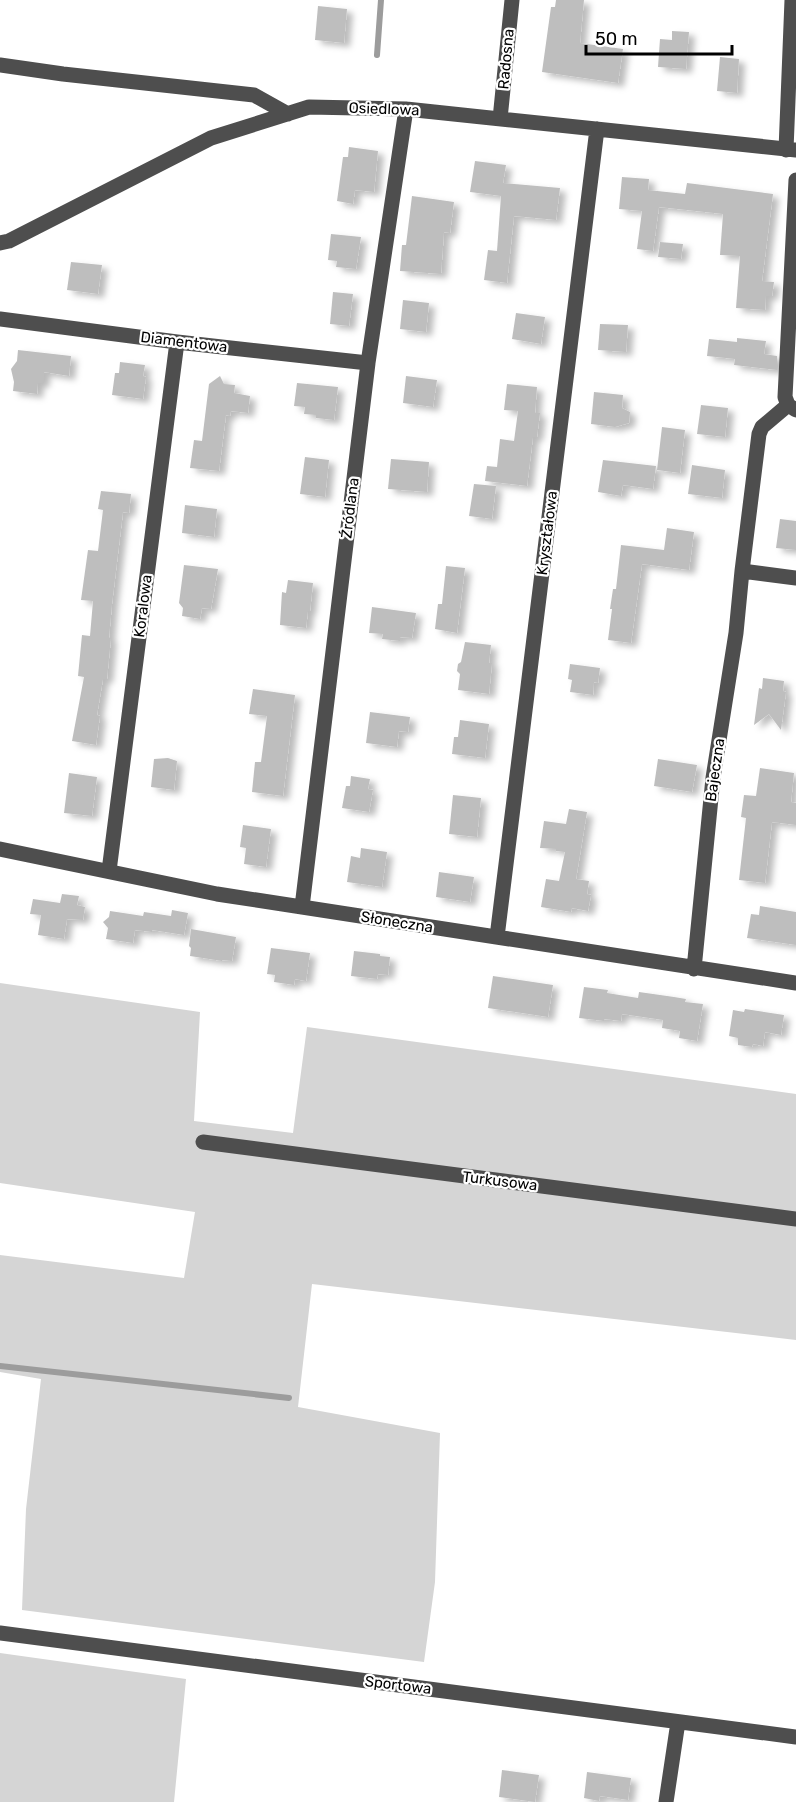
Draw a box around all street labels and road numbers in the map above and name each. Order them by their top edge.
street label: Radosna [494,28,518,90]
street label: Osiedlowa [348,99,420,119]
street label: Diamentowa [140,328,228,356]
street label: Źródlana [337,476,363,540]
street label: Kryształowa [533,490,561,576]
street label: Koralowa [130,574,156,638]
street label: Bajeczna [702,737,728,803]
street label: Słoneczna [360,907,434,937]
street label: Turkusowa [462,1167,538,1195]
street label: Sportowa [364,1672,432,1698]

